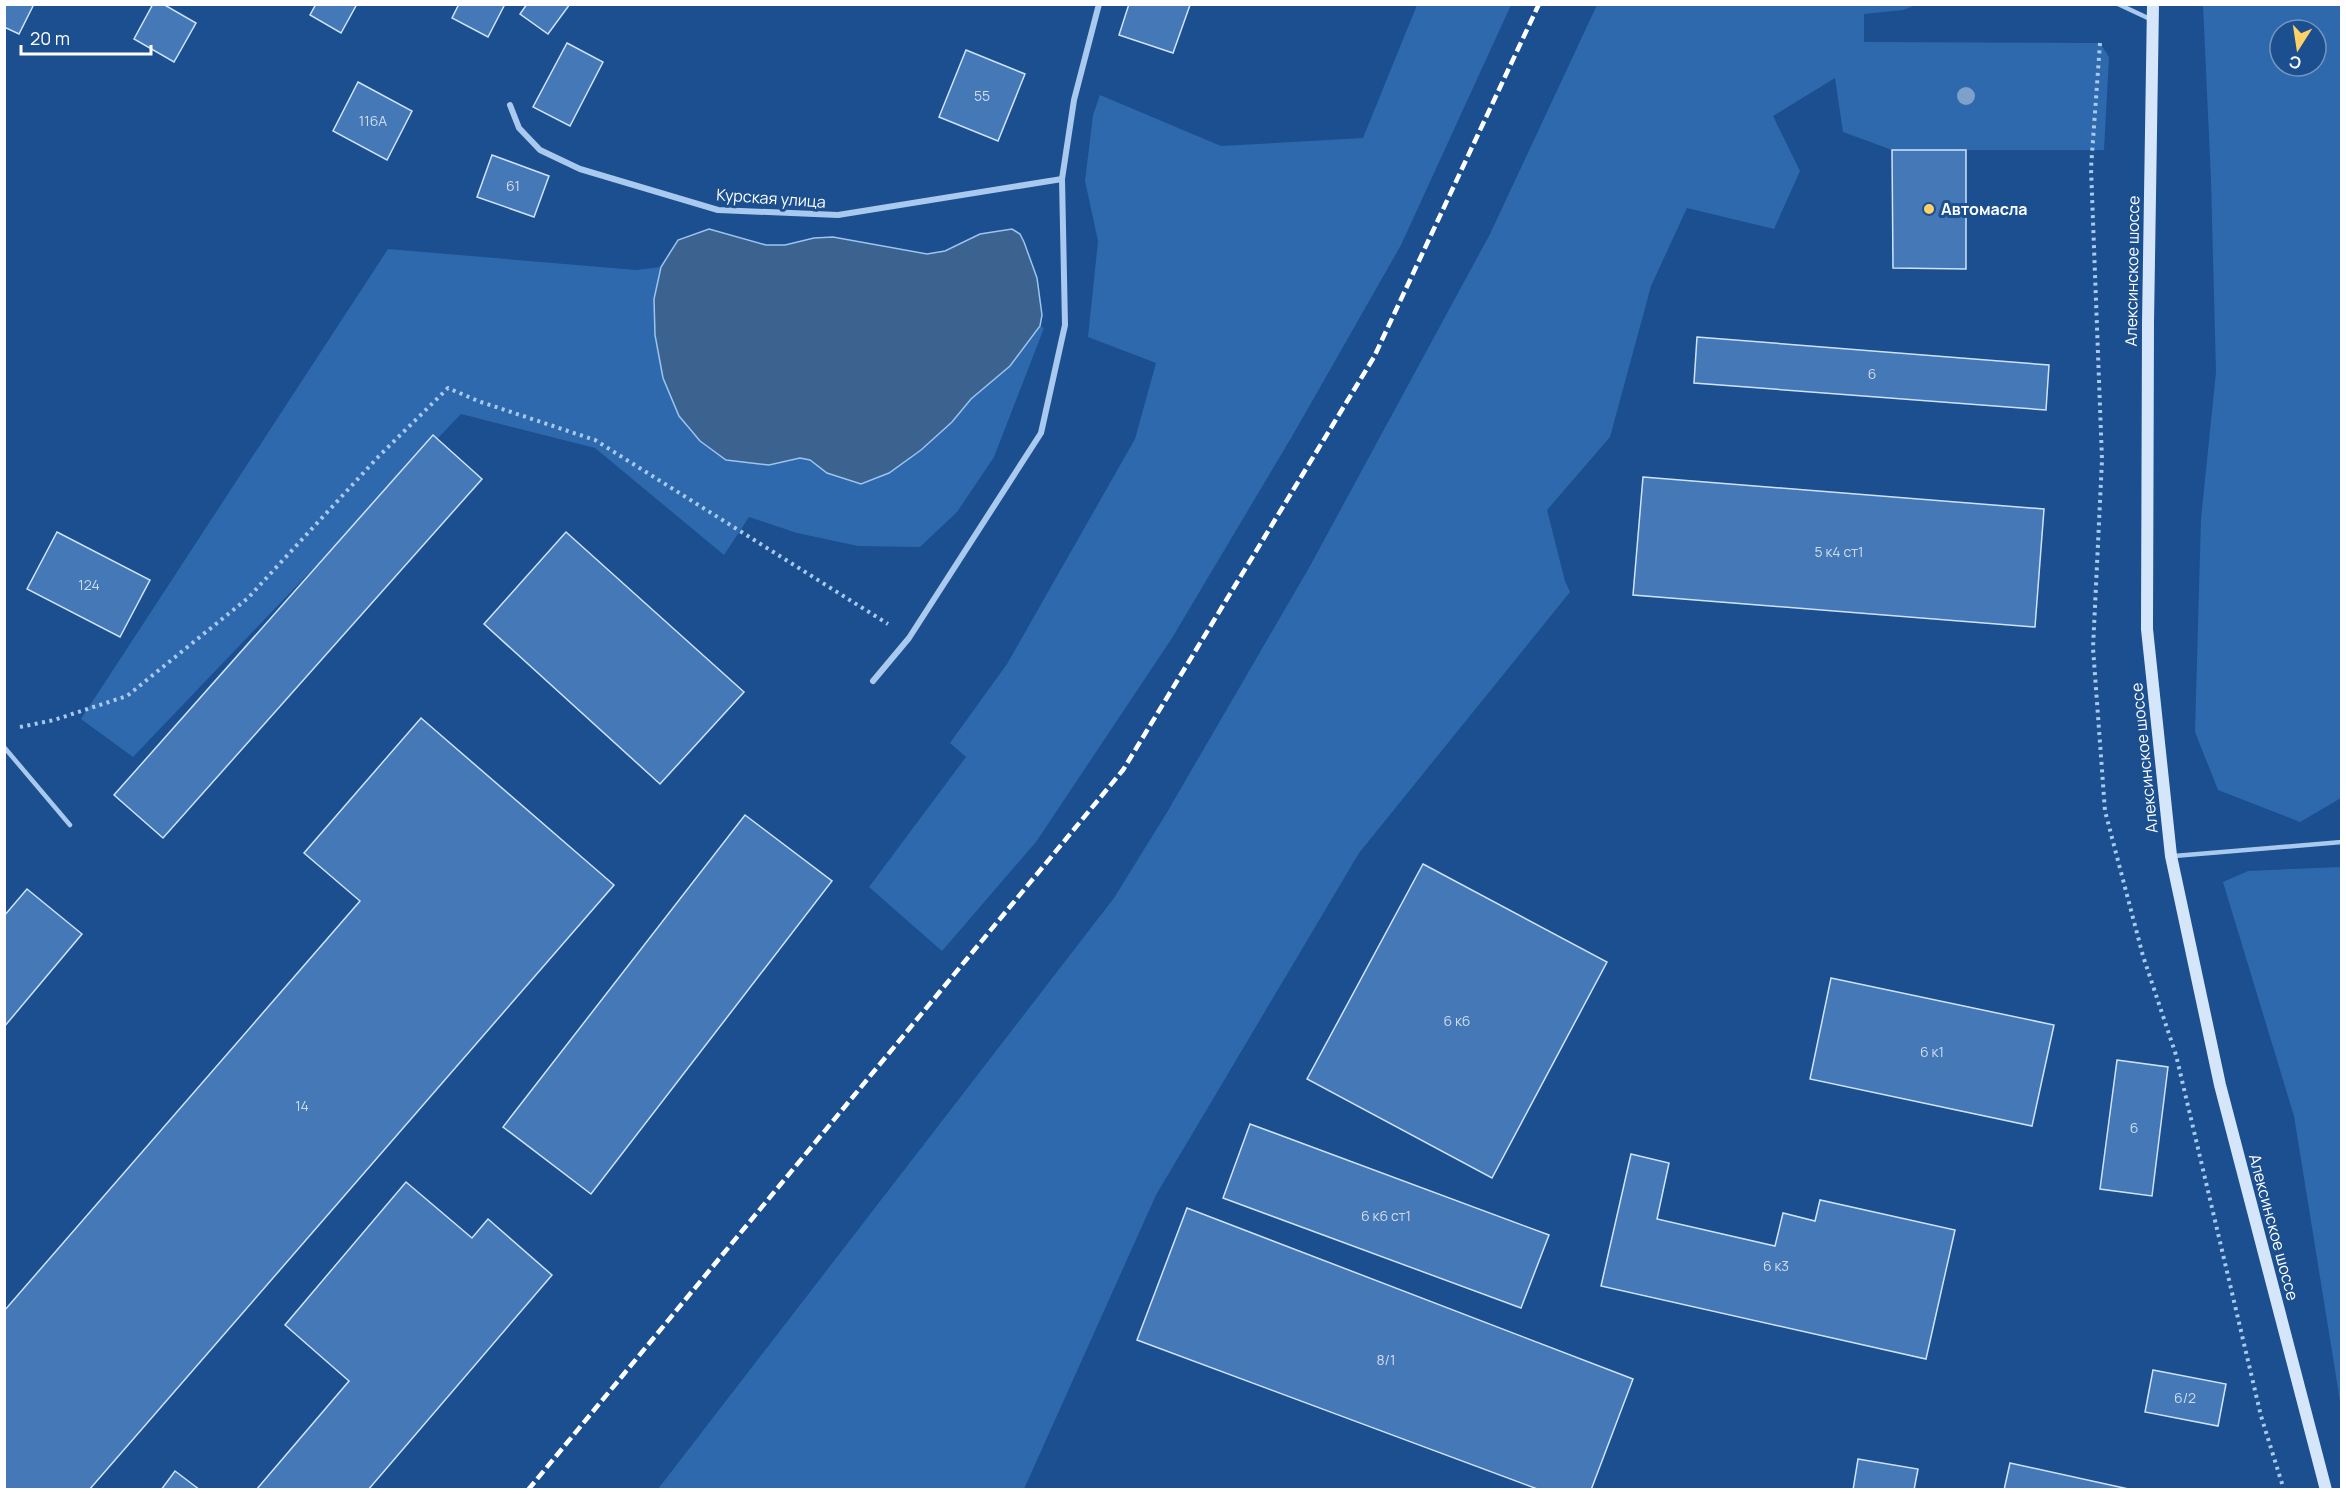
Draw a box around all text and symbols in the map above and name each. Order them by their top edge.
scale bar [21,18,152,56]
north arrow [2268,18,2328,78]
text: 20 m [30,26,70,50]
text: С [2287,51,2303,75]
house number: 55 [974,86,990,105]
house number: 116А [359,111,387,130]
house number: 61 [506,176,520,195]
street label: Курская улица [716,183,826,213]
street label: Алексинское шоссе [2120,195,2144,347]
place label: Автомасла [1941,198,2028,220]
marker: Автомасла [1922,202,1936,216]
house number: 6 [1868,364,1876,383]
house number: 5 к4 ст1 [1815,542,1864,561]
house number: 124 [78,575,100,594]
street label: Алексинское шоссе [2125,682,2163,834]
house number: 6 к6 [1443,1011,1471,1030]
house number: 6 к1 [1920,1042,1944,1061]
house number: 14 [295,1096,309,1115]
house number: 6 [2130,1118,2138,1137]
street label: Алексинское шоссе [2244,1151,2304,1303]
house number: 6 к6 ст1 [1361,1206,1411,1225]
house number: 6 к3 [1763,1256,1789,1275]
house number: 8/1 [1376,1350,1396,1369]
house number: 6/2 [2174,1388,2196,1407]

